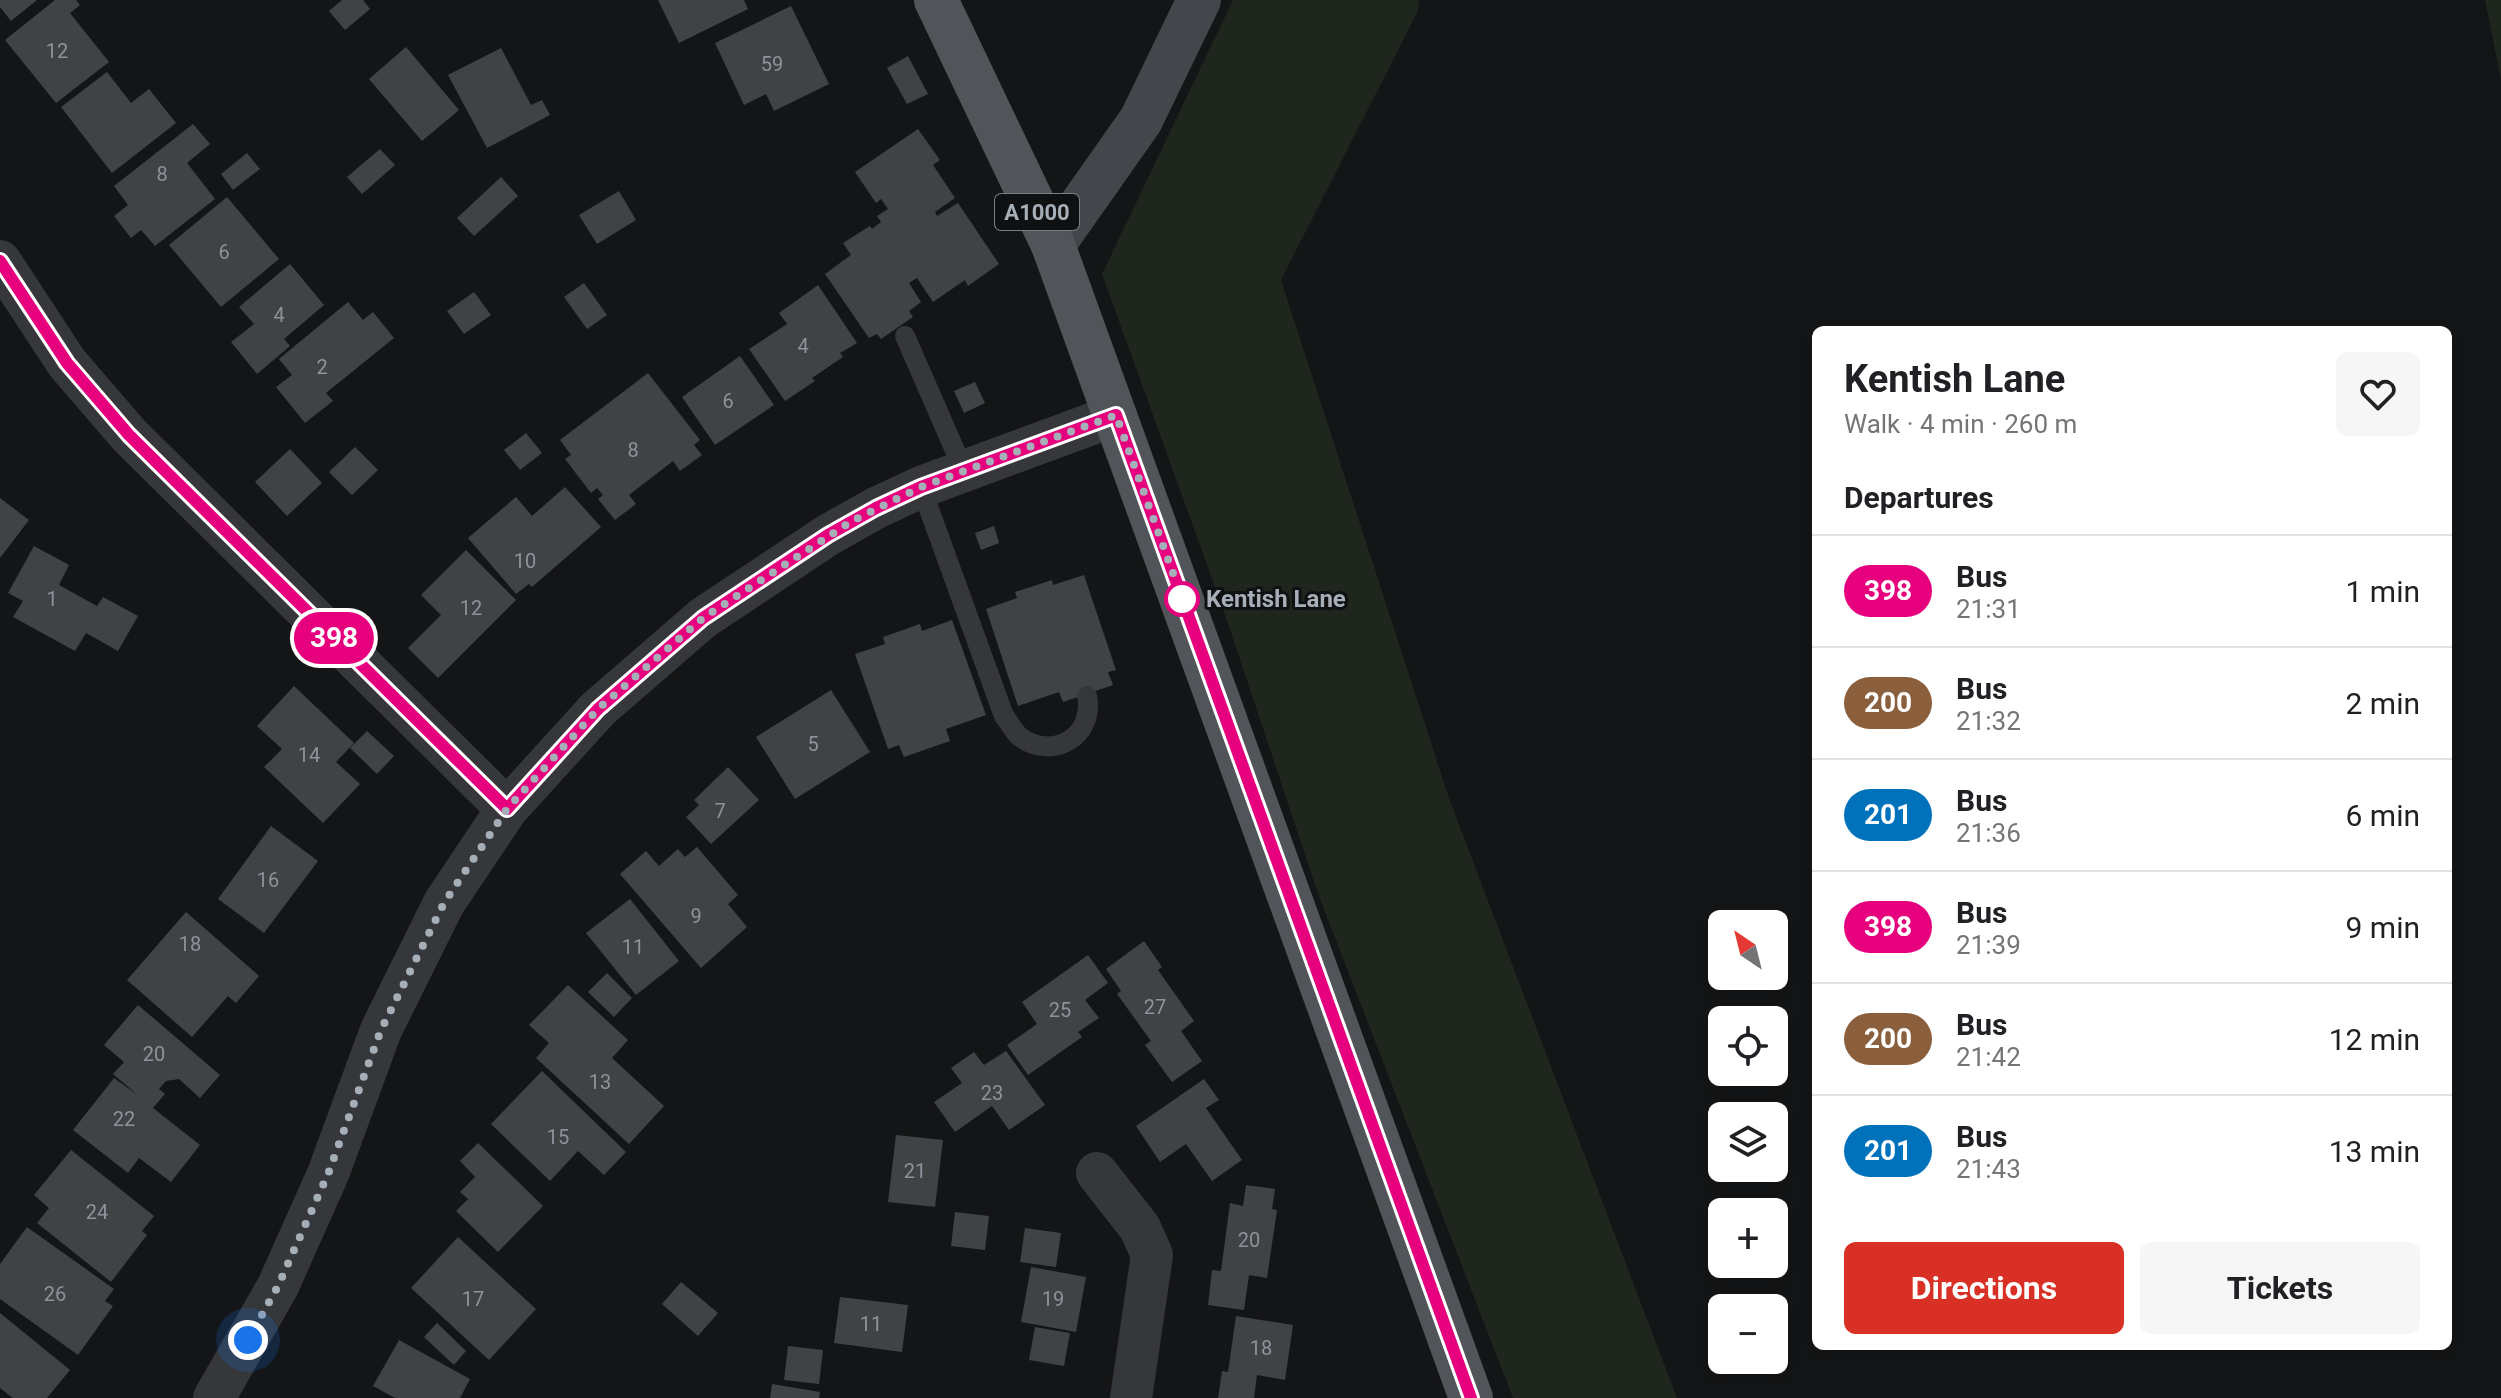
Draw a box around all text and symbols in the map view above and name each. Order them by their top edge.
house number: 12 [46,39,68,63]
house number: 59 [761,52,783,76]
house number: 8 [156,162,168,186]
road number: A1000 [995,194,1079,230]
house number: 6 [218,240,230,264]
house number: 4 [273,303,285,327]
house number: 4 [797,334,809,358]
button: heart [2336,352,2420,436]
house number: 2 [316,355,328,379]
text: Kentish Lane [1844,357,2065,401]
house number: 6 [722,389,734,413]
text: Walk · 4 min · 260 m [1844,409,2077,439]
house number: 8 [627,438,639,462]
text: Departures [1844,480,1994,515]
house number: 10 [514,549,536,573]
text: Bus [1956,559,2007,594]
text: 398 [1864,574,1912,607]
text: 1 min [2346,574,2420,609]
marker: Kentish Lane [1165,582,1199,616]
place label: Kentish Lane [1206,585,1346,613]
house number: 1 [46,587,58,611]
text: 21:31 [1956,594,2021,624]
house number: 12 [460,596,482,620]
line badge: 398 [288,612,380,664]
text: 398 [310,621,358,654]
text: Bus [1956,671,2007,706]
text: 200 [1864,686,1912,719]
text: 2 min [2346,686,2420,721]
text: 21:32 [1956,706,2021,736]
house number: 5 [807,732,819,756]
house number: 14 [298,743,320,767]
text: Bus [1956,783,2007,818]
text: 201 [1864,798,1912,831]
text: 6 min [2346,798,2420,833]
house number: 7 [714,799,726,823]
text: 21:36 [1956,818,2021,848]
house number: 16 [257,868,279,892]
text: Bus [1956,895,2007,930]
house number: 9 [690,904,702,928]
north arrow [1708,910,1788,990]
map controls [1708,910,1788,1374]
text: 398 [1864,910,1912,943]
text: 9 min [2346,910,2420,945]
text: 21:39 [1956,930,2021,960]
house number: 18 [179,932,201,956]
house number: 11 [622,935,644,959]
house number: 27 [1144,995,1166,1019]
house number: 25 [1049,998,1071,1022]
button: locate [1708,1006,1788,1086]
text: Bus [1956,1007,2007,1042]
text: 200 [1864,1022,1912,1055]
text: 12 min [2329,1022,2420,1057]
house number: 20 [143,1042,165,1066]
text: 21:42 [1956,1042,2021,1072]
house number: 13 [589,1070,611,1094]
house number: 23 [981,1081,1003,1105]
button: layers [1708,1102,1788,1182]
house number: 22 [113,1107,135,1131]
text: Bus [1956,1119,2007,1154]
house number: 15 [547,1125,569,1149]
text: 201 [1864,1134,1912,1167]
text: 13 min [2329,1134,2420,1169]
text: 21:43 [1956,1154,2021,1184]
house number: 21 [904,1159,926,1183]
button: + [1708,1198,1788,1278]
house number: 24 [86,1200,108,1224]
house number: 20 [1238,1228,1260,1252]
button: Directions [1844,1242,2124,1334]
button: Tickets [2140,1242,2420,1334]
house number: 26 [44,1282,66,1306]
house number: 17 [462,1287,484,1311]
house number: 19 [1042,1287,1064,1311]
button: − [1708,1294,1788,1374]
house number: 11 [860,1312,882,1336]
your location [228,1320,268,1360]
house number: 18 [1250,1336,1272,1360]

